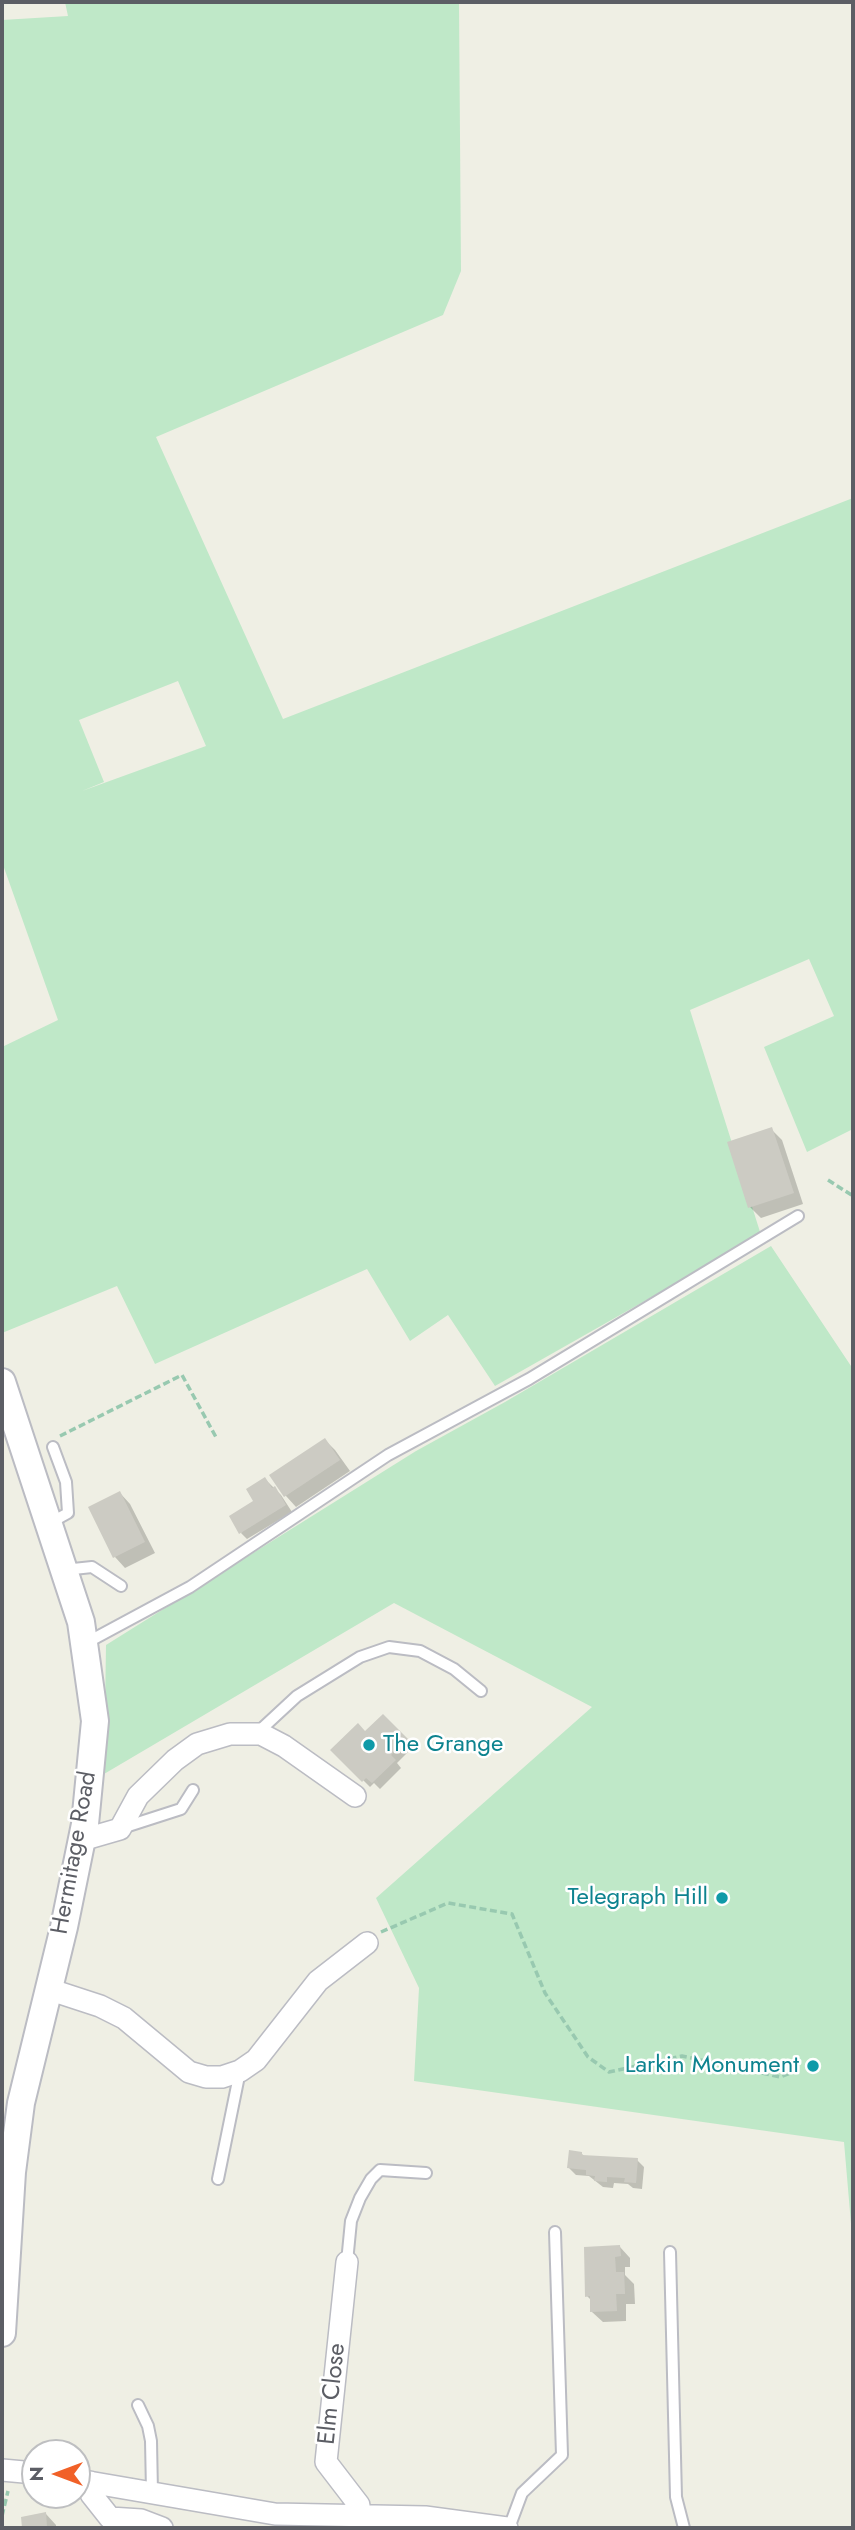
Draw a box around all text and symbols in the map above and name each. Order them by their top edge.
place label: The Grange [383,1731,503,1759]
marker: The Grange [361,1737,377,1753]
street label: Hermitage Road [46,1769,104,1937]
place label: Telegraph Hill [568,1884,708,1912]
marker: Telegraph Hill [714,1890,730,1906]
place label: Larkin Monument [625,2052,799,2080]
marker: Larkin Monument [805,2058,821,2074]
street label: Elm Close [313,2342,353,2446]
north arrow [21,2439,91,2509]
text: N [23,2466,50,2482]

